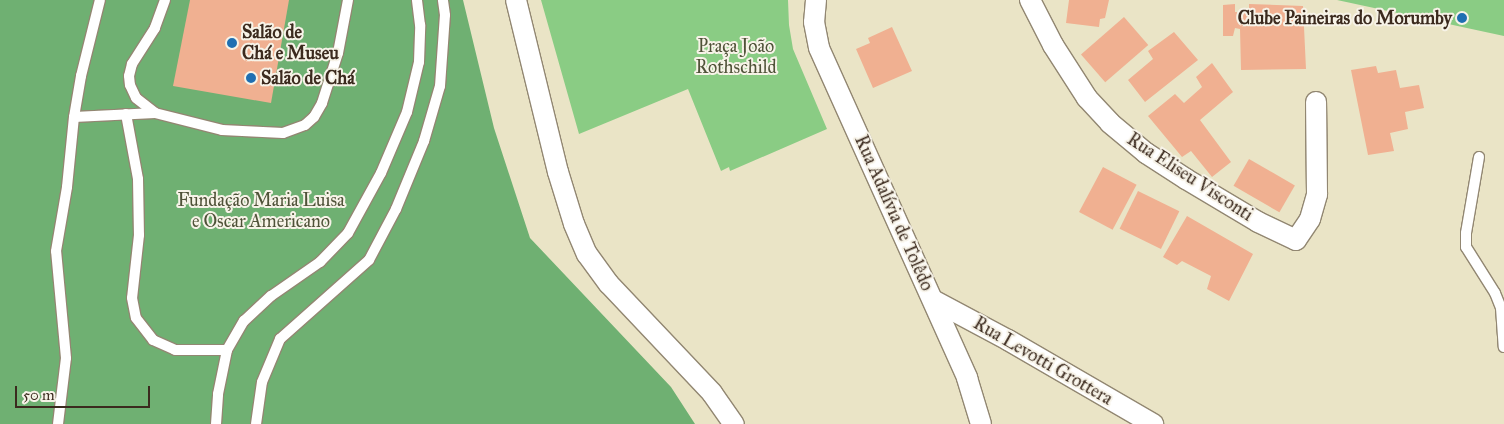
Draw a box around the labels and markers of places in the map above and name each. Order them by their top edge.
place label: Clube Paineiras do Morumby [1238,7,1452,29]
marker: Clube Paineiras do Morumby [1456,12,1468,24]
place label: Salão de Chá e Museu [242,22,339,64]
marker: Salão de Chá e Museu [226,37,238,49]
place label: Salão de Chá [261,67,355,89]
marker: Salão de Chá [245,72,257,84]

